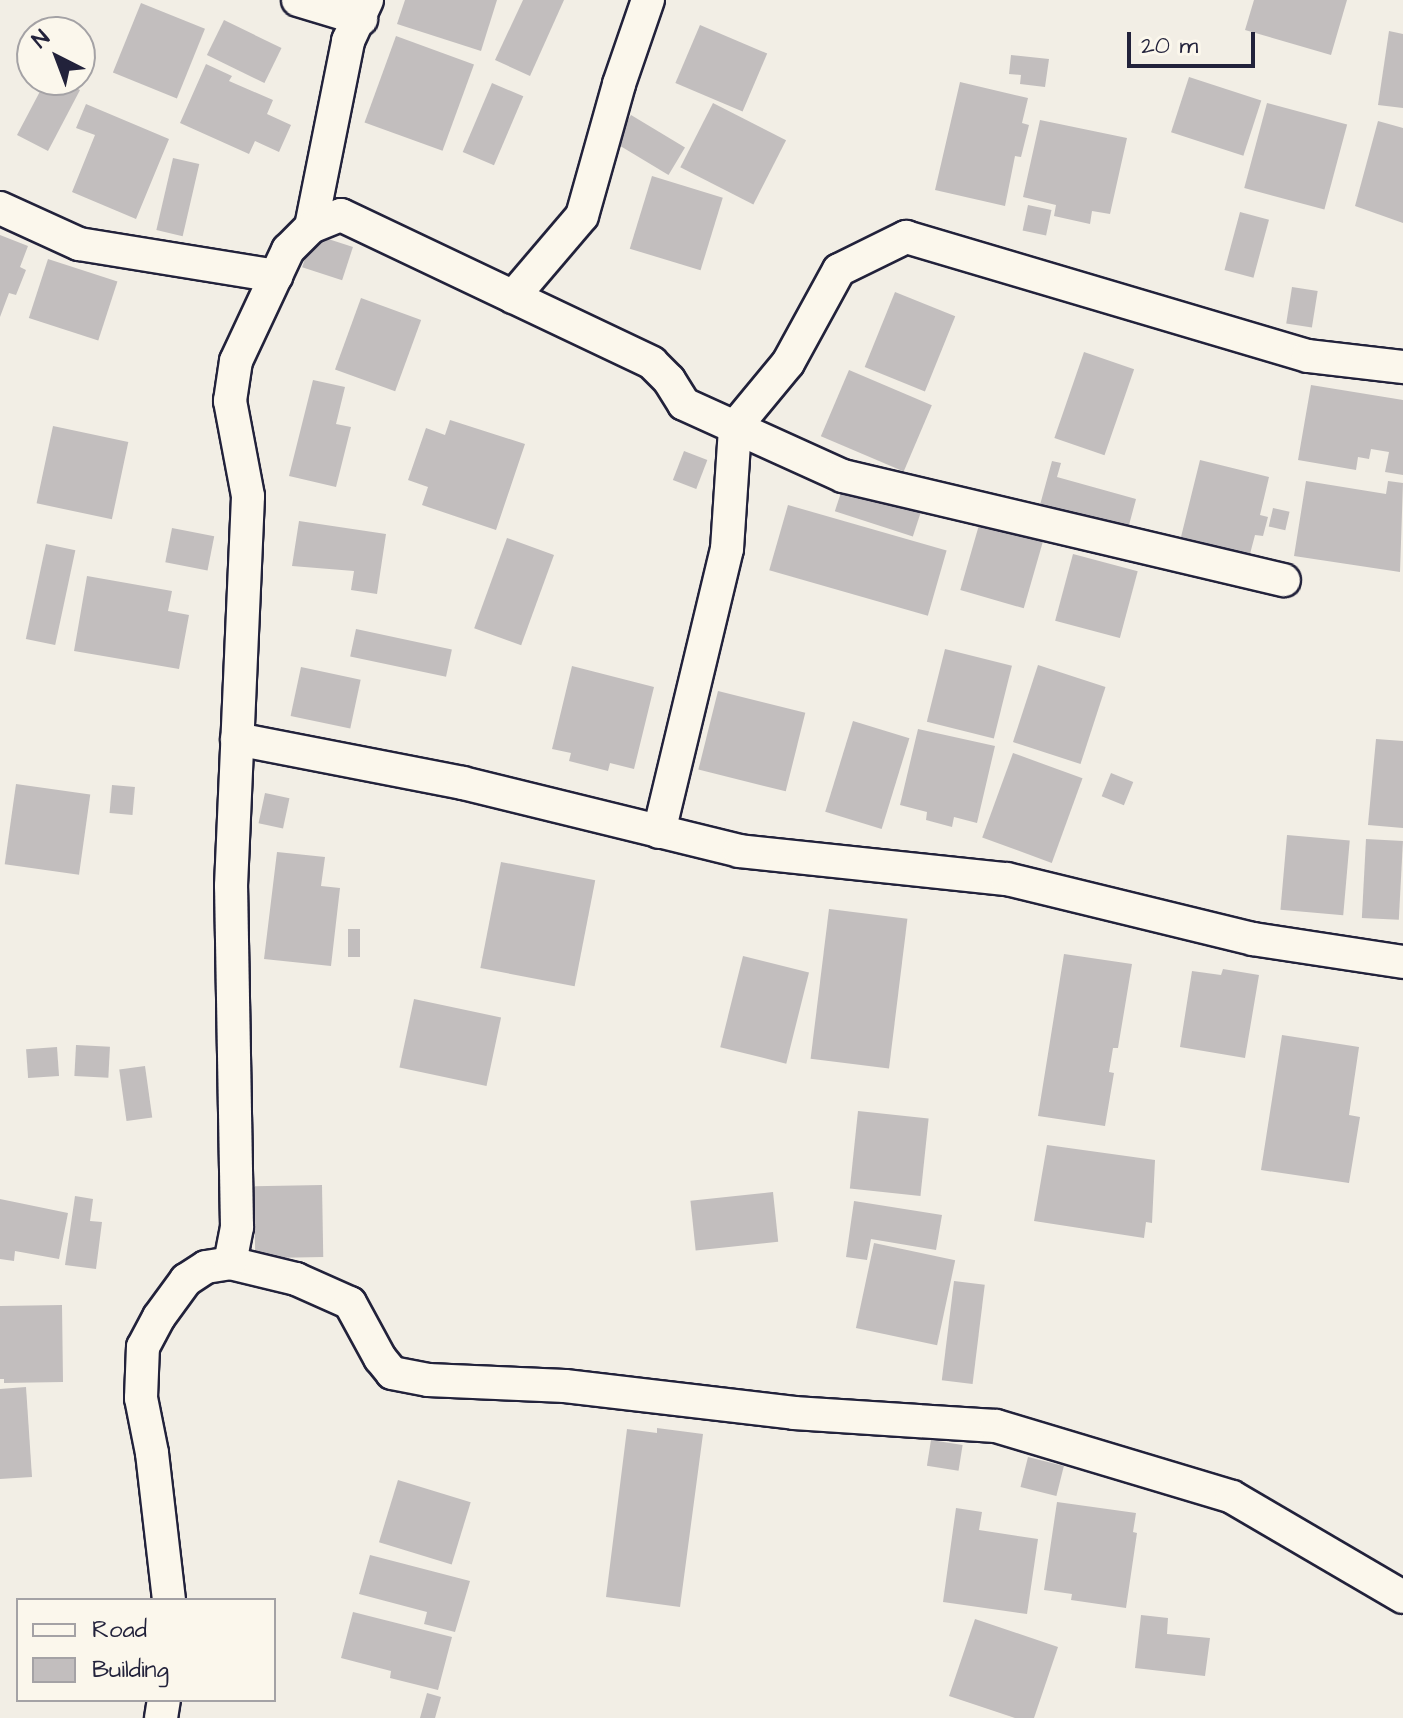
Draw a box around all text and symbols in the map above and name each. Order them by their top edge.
north arrow [16,16,96,96]
scale bar [1131,16,1259,66]
text: N [25,23,56,55]
text: 20 m [1141,29,1198,63]
legend [16,1598,276,1702]
text: Road [92,1613,147,1647]
text: Building [92,1653,169,1687]

